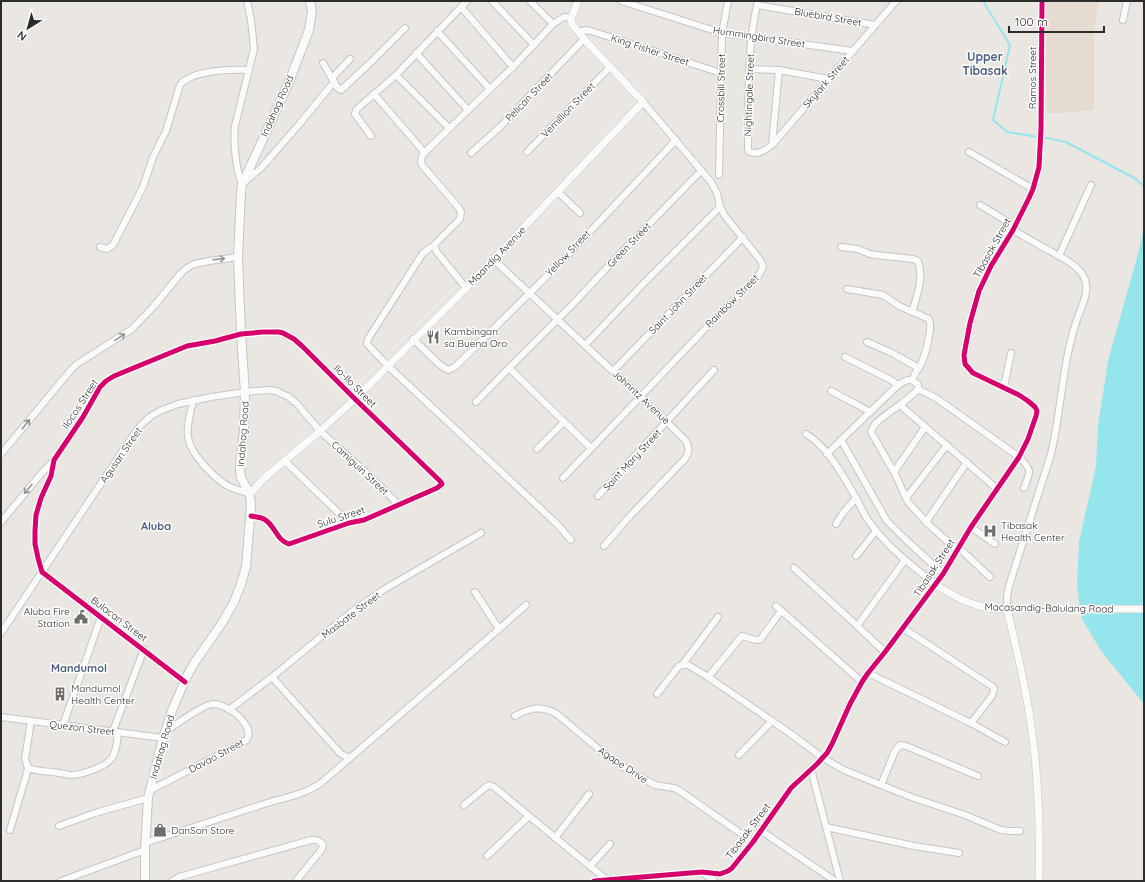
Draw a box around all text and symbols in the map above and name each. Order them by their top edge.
street label: Bluebird Street [793,5,863,29]
north arrow [8,8,48,48]
scale bar [1009,8,1104,34]
text: 100 m [1015,14,1048,29]
street label: Hummingbird Street [712,23,807,51]
text: N [15,28,29,44]
street label: King Fisher Street [609,31,691,69]
street label: Ramos Street [1026,46,1039,109]
district label: Upper Tibasak [962,49,1008,78]
street label: Crossbill Street [714,53,728,122]
street label: Nightingale Street [741,53,757,137]
street label: Skylark Street [800,53,852,111]
street label: Pelican Street [502,69,556,124]
street label: Indahag Road [258,73,296,139]
street label: Vemillion Street [538,79,598,140]
street label: Tibasak Street [970,215,1014,280]
street label: Green Street [604,219,654,270]
street label: Maandig Avenue [465,223,529,288]
street label: Yellow Street [543,227,594,279]
one-way arrow [212,256,225,263]
street label: Saint John Street [646,271,711,337]
street label: Rainbow Street [703,271,762,330]
place label: Kambingan sa Buena Oro [444,325,507,350]
restaurant icon: Kambingan sa Buena Oro [425,329,441,345]
one-way arrow [114,333,125,341]
street label: Ilo-Ilo Street [331,362,380,411]
street label: Johnritz Avenue [609,367,673,427]
street label: Ilocos Street [59,376,101,431]
street label: Indahag Road [234,401,252,467]
one-way arrow [22,418,30,429]
street label: Agusan Street [97,424,145,485]
street label: Saint Mary Street [600,426,664,494]
street label: Camiguin Street [329,438,392,498]
one-way arrow [23,483,32,494]
street label: Sulu Street [316,503,367,531]
district label: Aluba [141,519,171,533]
place label: Tibasak Health Center [1001,519,1065,544]
hospital icon: Tibasak Health Center [982,523,998,539]
street label: Tibasak Street [910,536,958,599]
street label: Masbate Street [319,588,383,641]
street label: Bulacan Street [88,593,150,645]
street label: Macasandig-Balulang Road [984,600,1114,616]
place label: Aluba Fire Station [24,605,70,630]
public building icon: Aluba Fire Station [73,609,89,625]
district label: Mandumol [51,661,107,675]
place label: Mandumol Health Center [71,682,135,707]
building icon: Mandumol Health Center [52,686,68,702]
street label: Indahag Road [147,714,177,780]
street label: Quezon Street [49,718,116,739]
street label: Davao Street [186,736,246,776]
street label: Agape Drive [596,744,651,787]
street label: Tibasak Street [723,800,774,861]
shop icon: DanSon Store [152,822,168,838]
place label: DanSon Store [171,824,235,837]

